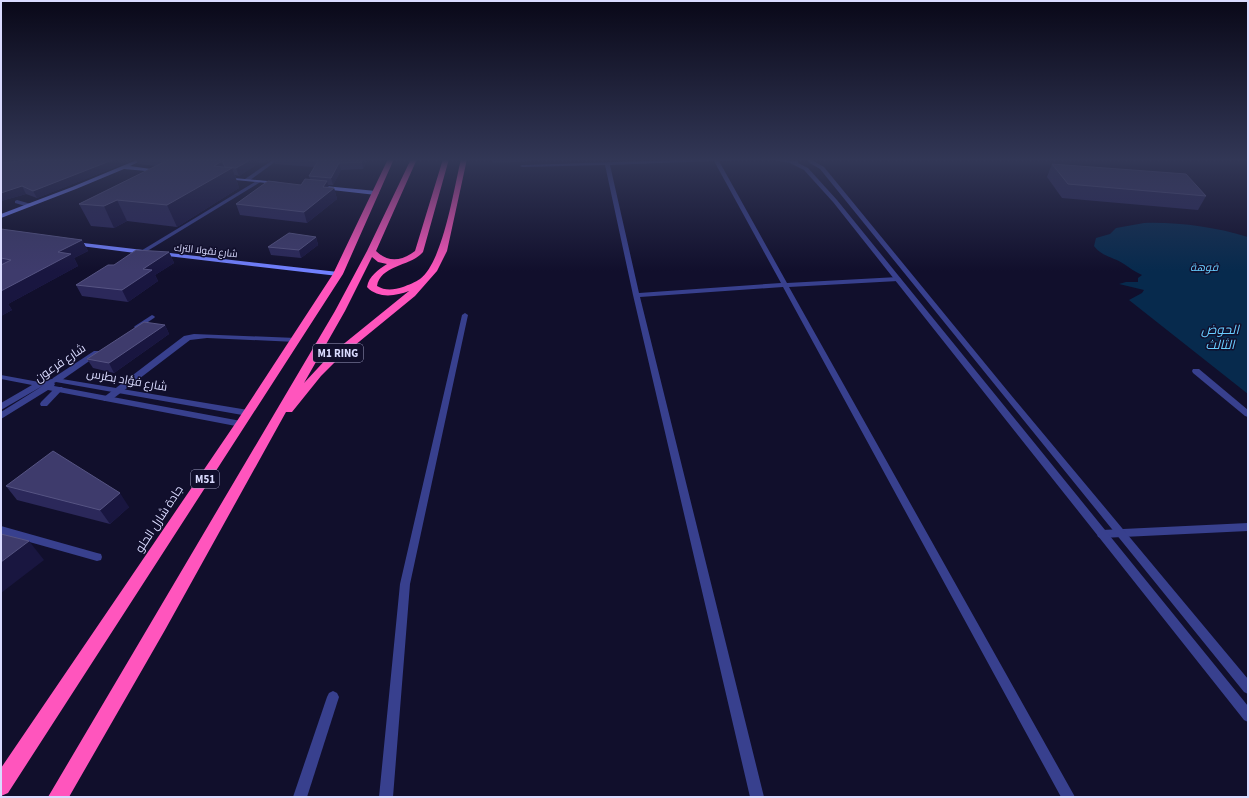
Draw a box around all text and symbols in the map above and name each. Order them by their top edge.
street label: شارع نقولا الترك [173,241,238,261]
water label: فوهة [1190,260,1219,275]
water label: الحوض الثالث [1201,321,1240,354]
street label: شارع فرعون [31,340,89,387]
road number: M1 RING [313,344,363,362]
street label: شارع فؤاد بطرس [85,365,169,396]
road number: M51 [191,470,219,488]
street label: جادة شارل الحلو [131,482,187,556]

